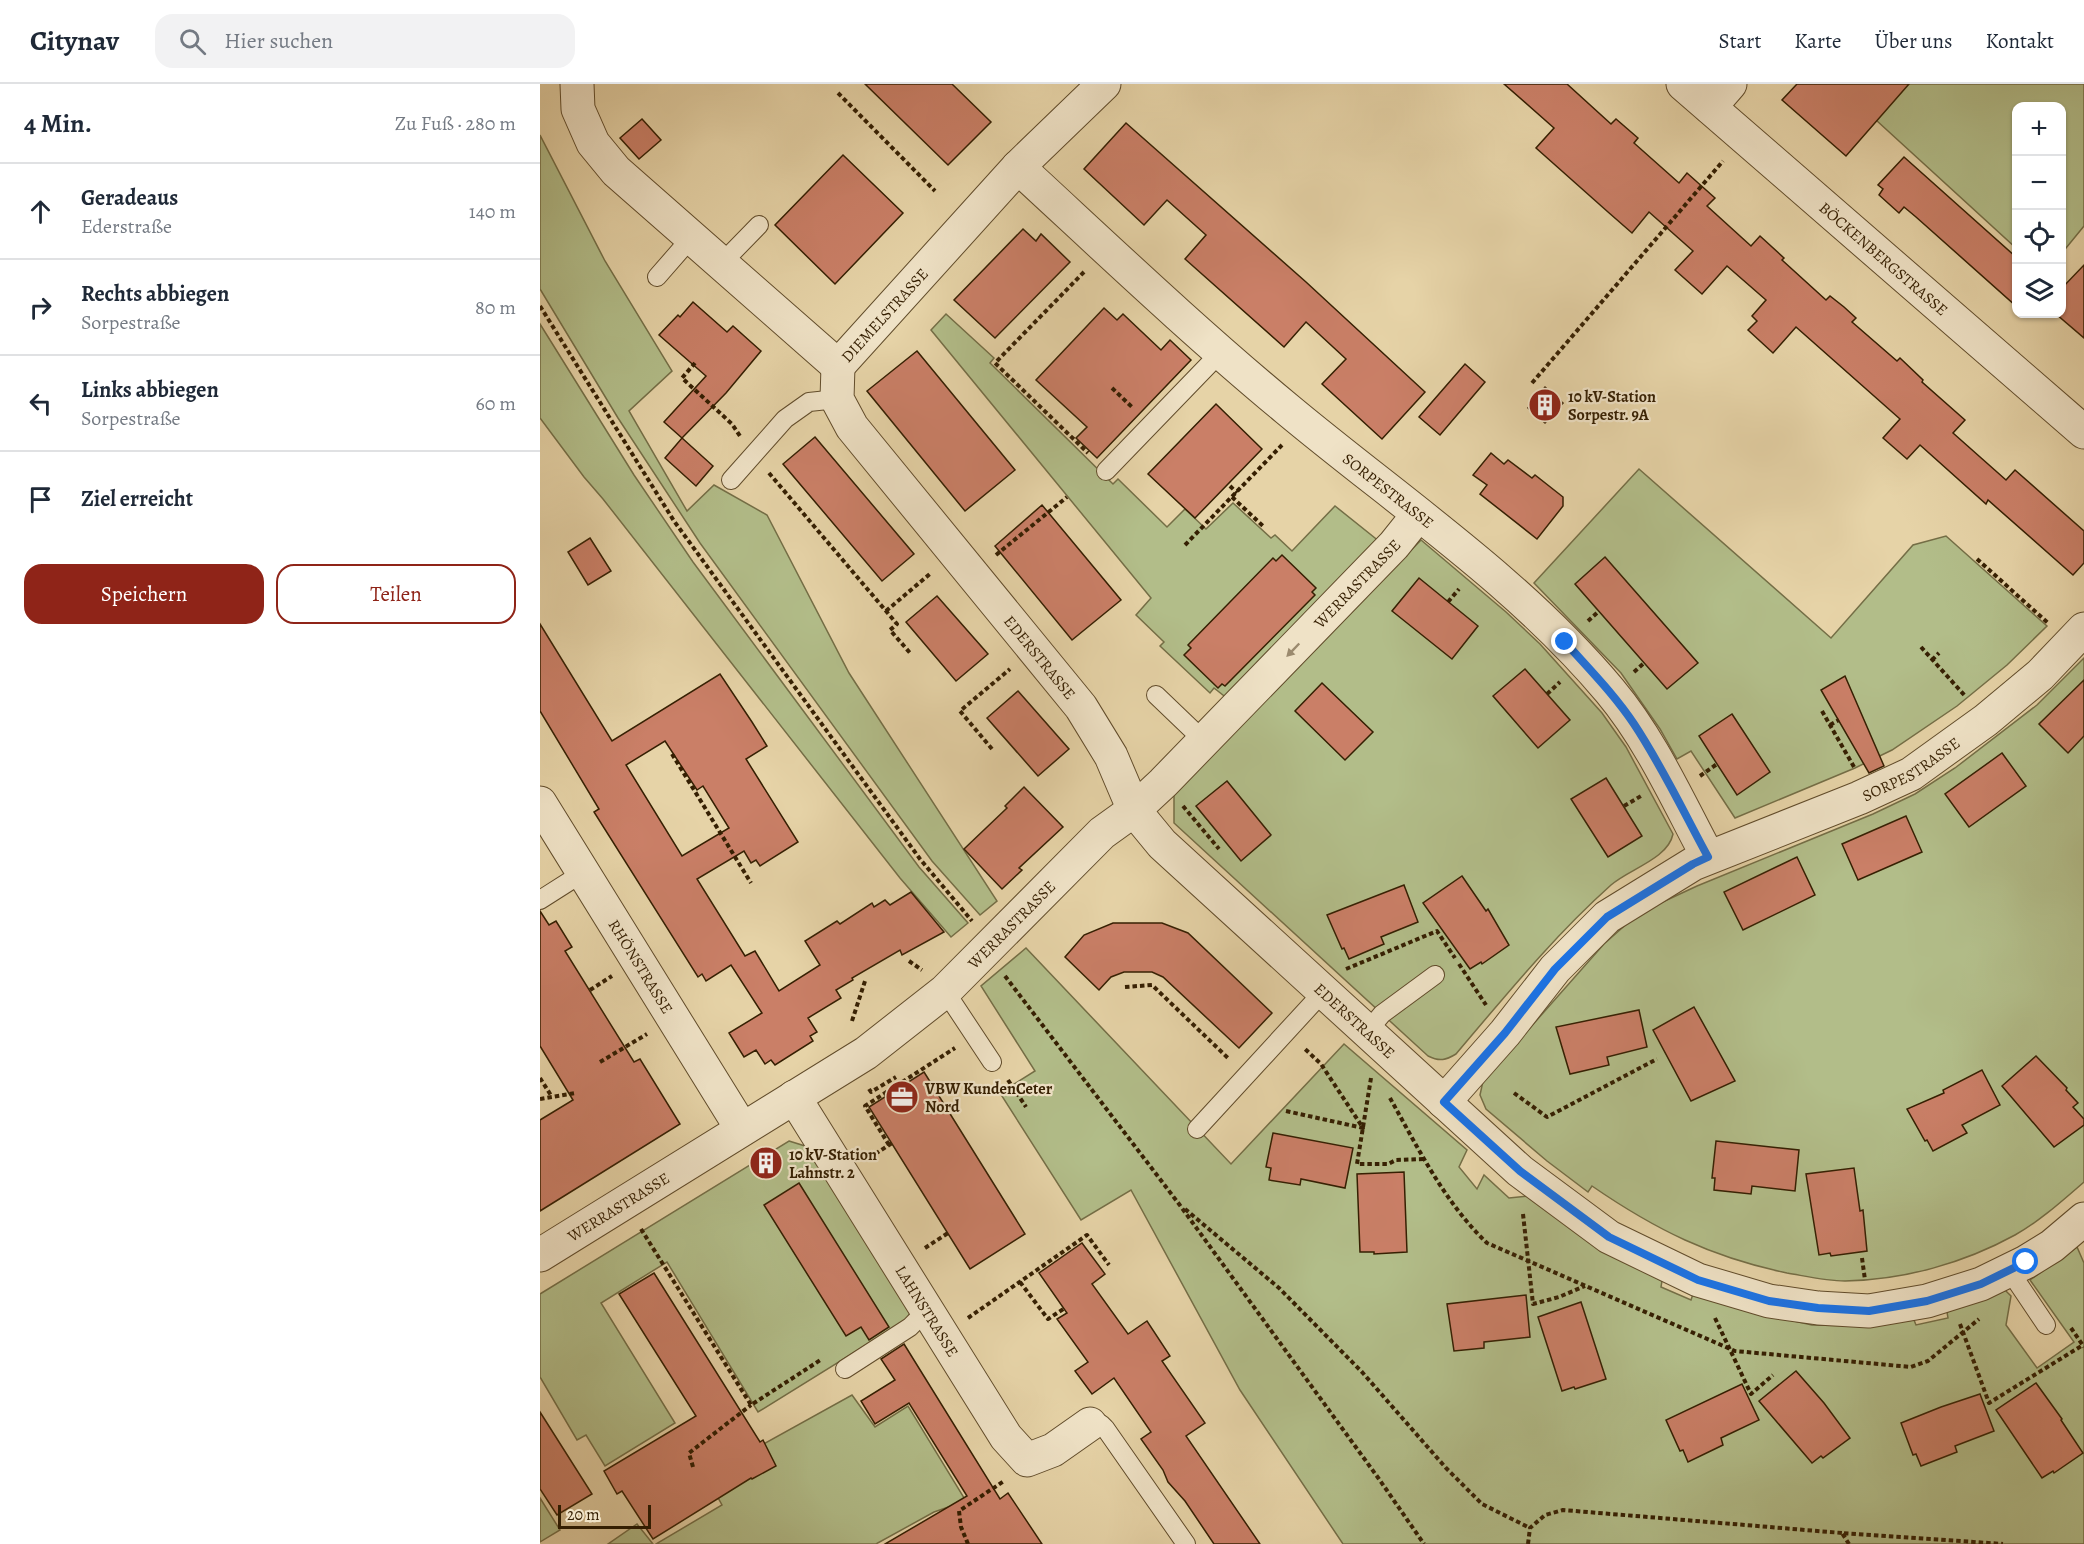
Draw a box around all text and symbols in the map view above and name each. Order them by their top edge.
search box [155,14,575,68]
text: Citynav [30,22,119,60]
icon: search [176,25,209,58]
text: Hier suchen [224,26,333,56]
text: Start [1719,27,1761,55]
text: Karte [1794,27,1842,55]
text: Über uns [1875,27,1952,55]
text: Kontakt [1985,27,2054,55]
map controls [2012,102,2066,318]
button: + [2012,102,2066,156]
text: 4 Min. [24,106,92,141]
text: Zu Fuß · 280 m [395,110,516,137]
button: − [2012,156,2066,210]
text: Geradeaus [81,183,178,213]
icon: ahead [24,195,57,228]
street label: BÖCKENBERGSTRASSE [1814,197,1952,321]
text: 140 m [469,198,516,225]
button: locate [2012,210,2066,264]
text: Ederstraße [81,213,172,240]
street label: DIEMELSTRASSE [836,263,934,368]
button: layers [2012,264,2066,318]
text: Rechts abbiegen [81,279,229,309]
icon: right [24,291,57,324]
text: 80 m [475,294,516,321]
text: Sorpestraße [81,309,181,336]
text: Links abbiegen [81,375,219,405]
place label: 10 kV-Station Sorpestr. 9A [1568,386,1656,426]
icon: left [24,387,57,420]
building icon: 10 kV-Station Sorpestr. 9A [1527,387,1563,423]
text: 60 m [476,390,516,417]
text: Sorpestraße [81,405,181,432]
street label: SORPESTRASSE [1338,448,1438,534]
icon: arrive [24,483,57,516]
text: Ziel erreicht [81,484,193,514]
street label: WERRASTRASSE [1309,535,1406,634]
button: Speichern [24,564,264,624]
button: Teilen [276,564,516,624]
street label: EDERSTRASSE [998,611,1080,704]
route end [1551,628,1577,654]
one-way arrow [1286,642,1300,656]
street label: SORPESTRASSE [1859,732,1965,807]
street label: WERRASTRASSE [963,876,1061,975]
street label: RHÖNSTRASSE [603,915,678,1018]
street label: EDERSTRASSE [1309,978,1400,1064]
place label: VBW KundenCeter Nord [924,1078,1053,1118]
office icon: VBW KundenCeter Nord [884,1079,920,1115]
place label: 10 kV-Station Lahnstr. 2 [789,1144,877,1184]
building icon: 10 kV-Station Lahnstr. 2 [748,1145,784,1181]
street label: WERRASTRASSE [563,1167,674,1248]
route start [2012,1248,2038,1274]
street label: LAHNSTRASSE [890,1261,963,1361]
scale bar [558,1502,651,1530]
text: 20 m [567,1504,600,1526]

